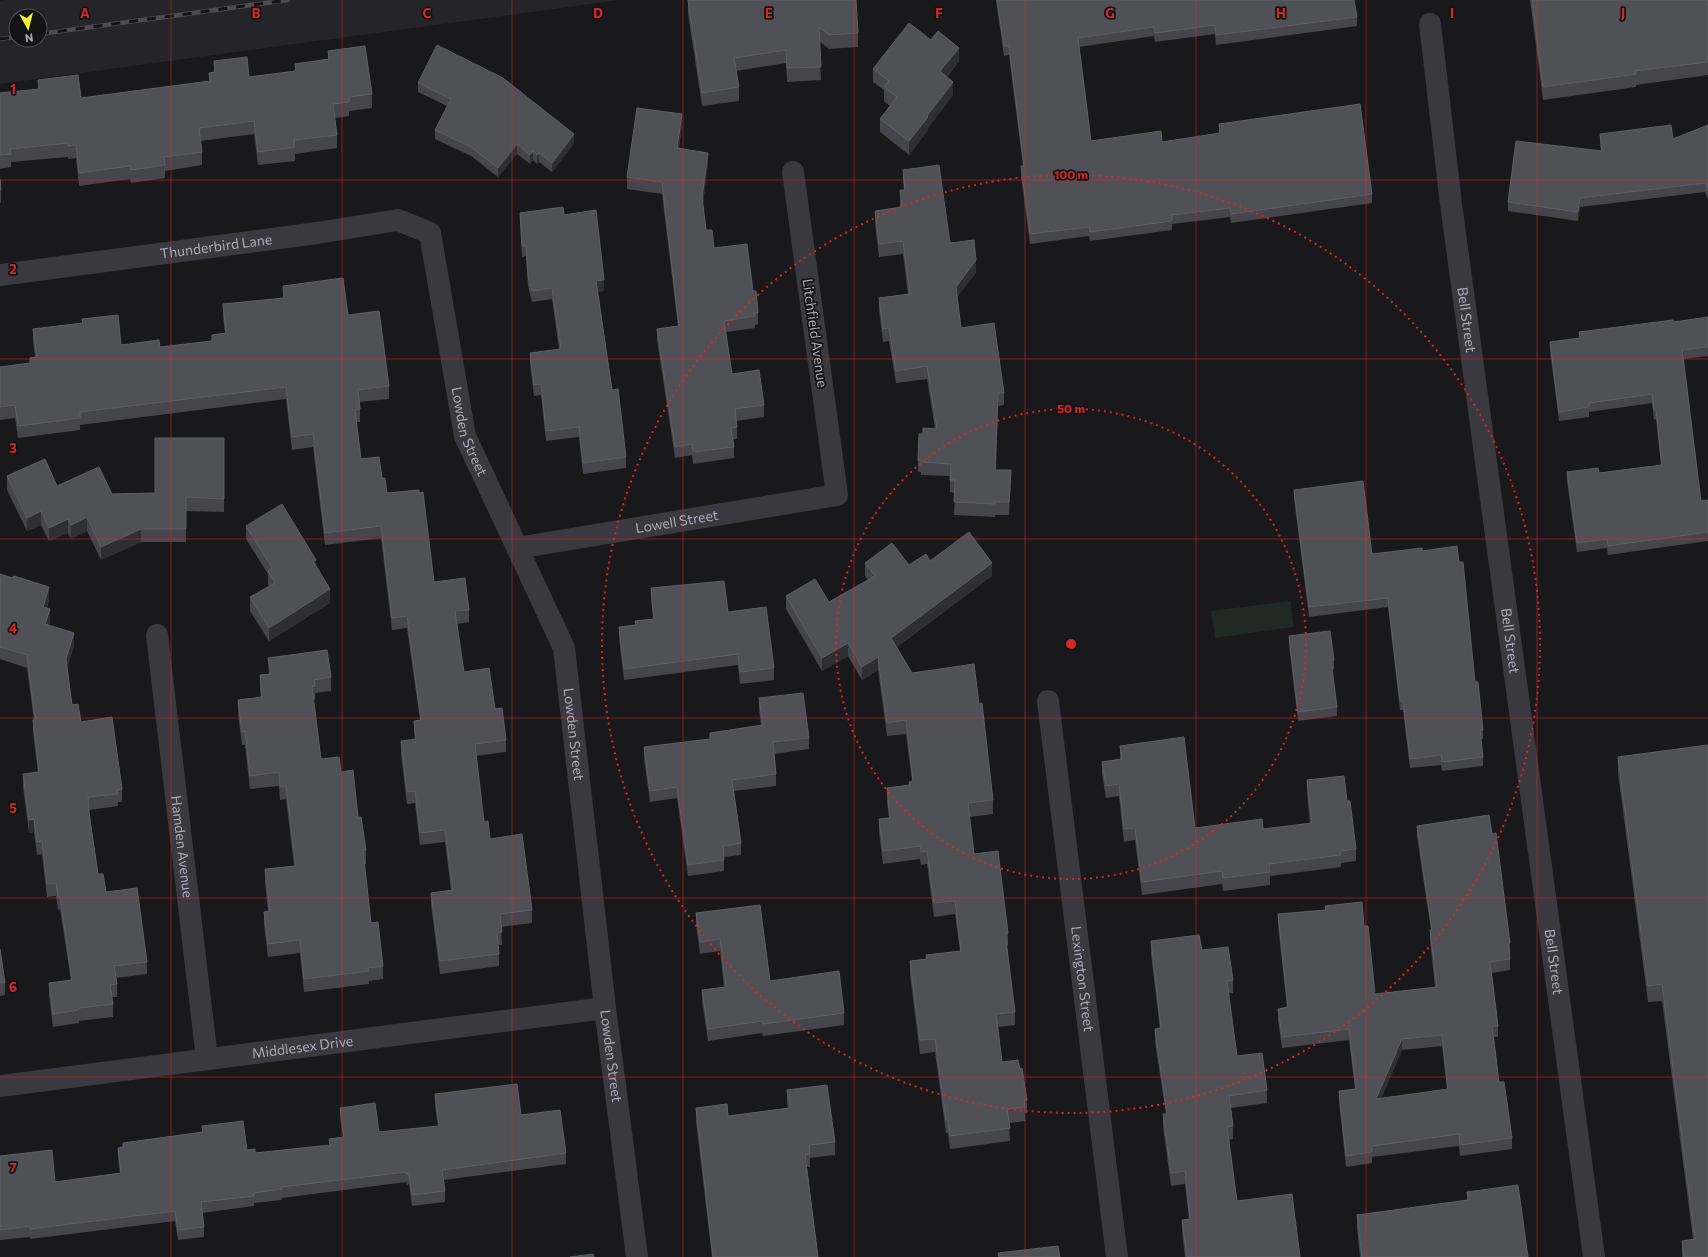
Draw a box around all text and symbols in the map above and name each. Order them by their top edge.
text: A [80,5,90,21]
text: B [252,5,261,21]
text: C [423,5,432,21]
text: D [593,5,603,21]
text: E [765,5,773,21]
text: F [935,5,943,21]
text: G [1105,5,1115,21]
text: H [1276,5,1286,21]
text: I [1450,5,1454,21]
text: J [1621,5,1625,21]
north arrow [8,8,48,48]
text: N [24,31,34,45]
text: 1 [10,81,16,97]
text: 100 m [1054,167,1088,181]
street label: Thunderbird Lane [159,230,273,262]
text: 2 [9,261,17,277]
street label: Litchfield Avenue [799,277,832,388]
street label: Bell Street [1454,286,1480,354]
street label: Lowden Street [449,385,492,479]
text: 50 m [1057,401,1085,415]
text: 3 [9,440,17,456]
street label: Lowell Street [634,506,720,536]
street label: Bell Street [1498,607,1524,675]
text: 4 [9,620,17,636]
centre of rings [1064,637,1078,651]
street label: Lowden Street [561,687,588,781]
street label: Hamden Avenue [168,794,197,899]
text: 5 [9,800,17,816]
street label: Lexington Street [1068,925,1098,1033]
street label: Bell Street [1542,928,1567,996]
text: 6 [9,979,17,995]
street label: Lowden Street [597,1009,626,1103]
street label: Middlesex Drive [251,1032,354,1061]
text: 7 [9,1159,17,1175]

